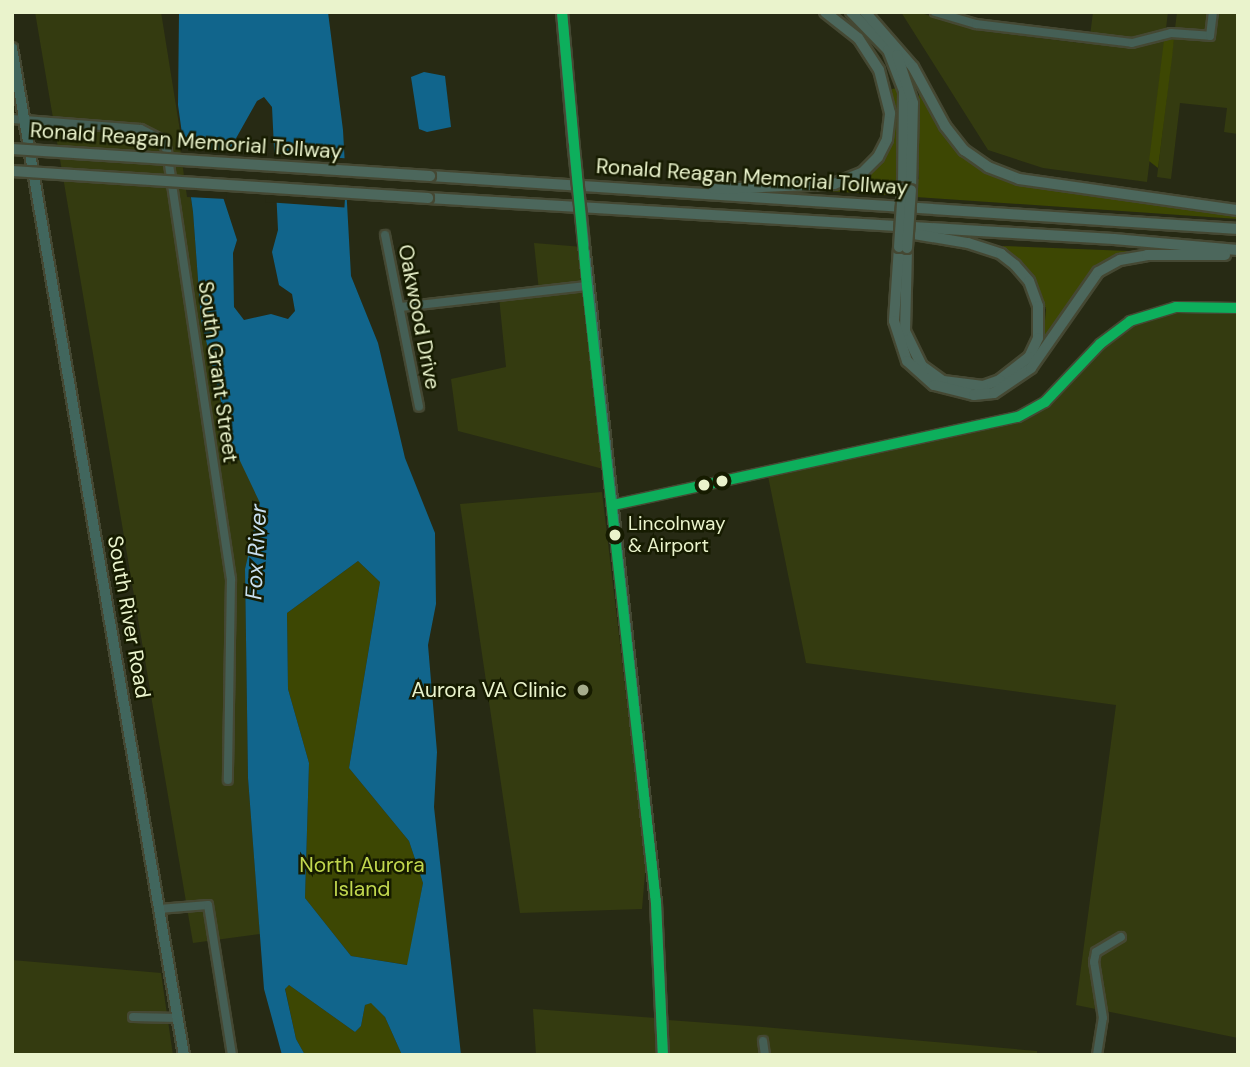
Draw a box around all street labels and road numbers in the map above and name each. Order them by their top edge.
street label: Ronald Reagan Memorial Tollway [29,118,343,164]
street label: Ronald Reagan Memorial Tollway [595,154,909,200]
street label: Oakwood Drive [393,242,445,392]
street label: South Grant Street [193,280,243,464]
street label: South River Road [102,534,156,700]

